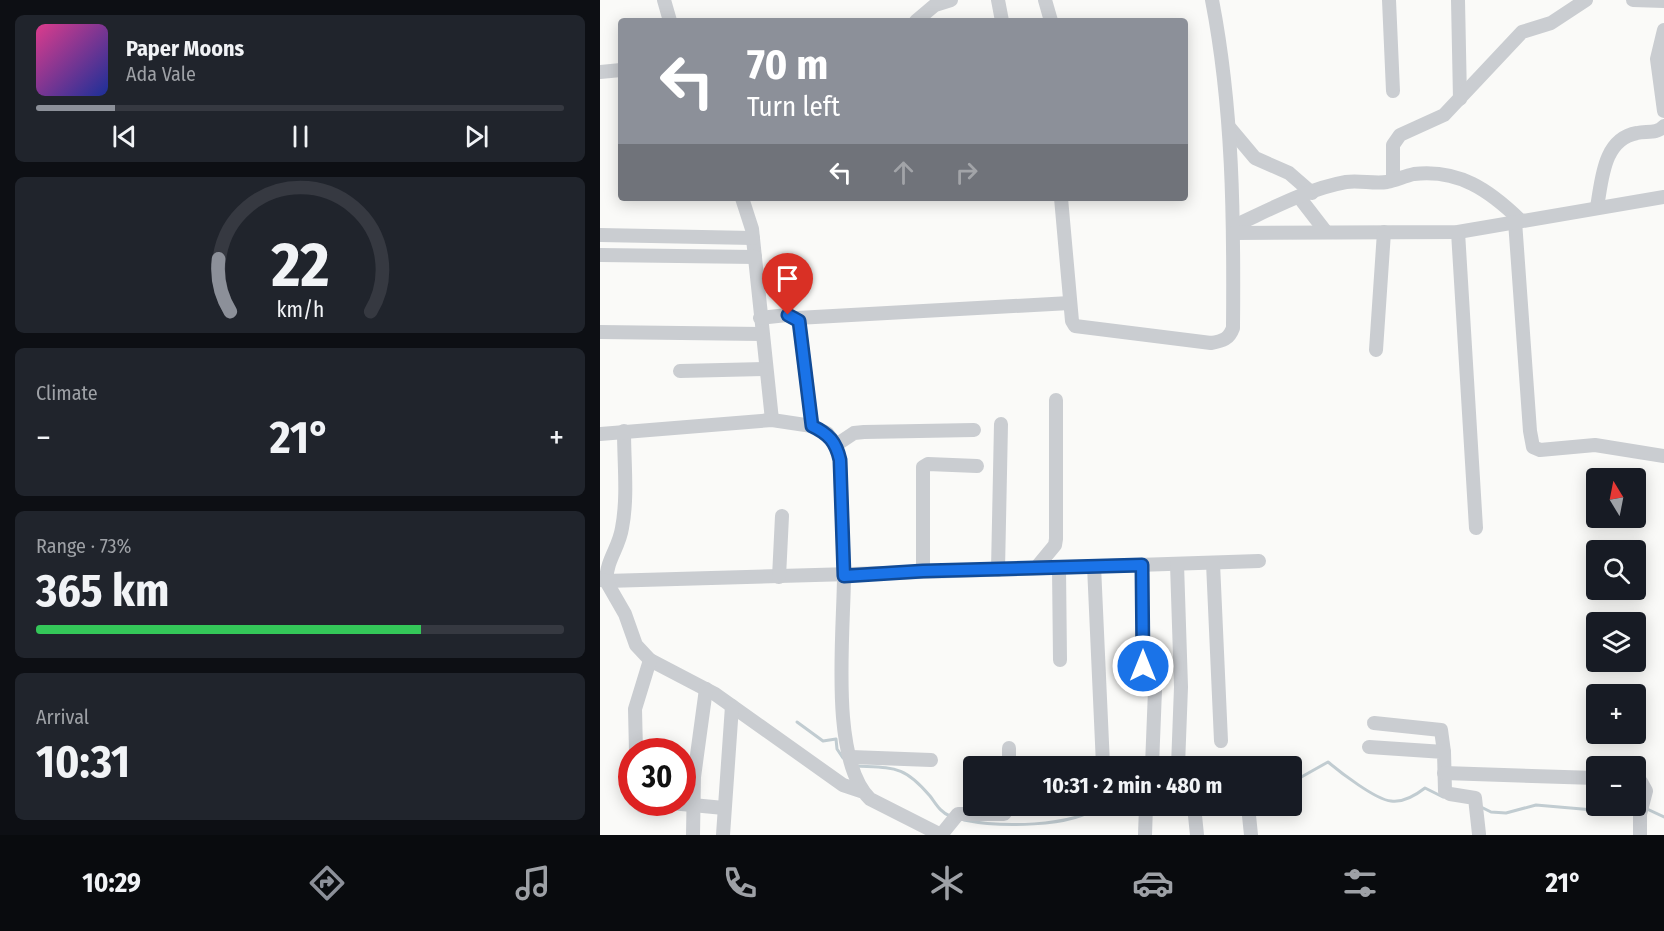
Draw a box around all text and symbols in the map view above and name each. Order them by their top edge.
text: Paper Moons [126,35,244,62]
text: 70 m [747,40,828,90]
icon: left [648,42,726,120]
text: Ada Vale [126,62,196,86]
text: Turn left [747,91,840,123]
icon: previous [108,120,141,153]
icon: pause [284,120,317,153]
icon: next [460,120,493,153]
icon: left [824,156,857,189]
icon: ahead [887,156,920,189]
icon: right [950,156,983,189]
text: 22 [270,228,329,303]
pin [762,253,813,315]
icon: arrive [771,262,804,295]
text: km/h [276,298,324,324]
text: Climate [36,381,98,405]
text: 21° [270,411,330,465]
text: − [36,418,51,458]
text: + [549,418,564,458]
north arrow [1586,468,1646,528]
map controls [1586,468,1646,816]
text: Range · 73% [36,534,132,558]
button: search [1586,540,1646,600]
text: 365 km [36,564,169,618]
button: layers [1586,612,1646,672]
position arrow [1111,634,1175,698]
button: + [1586,684,1646,744]
text: Arrival [36,705,89,729]
text: 10:31 [36,735,130,789]
speed limit sign: 30 [618,738,696,816]
button: − [1586,756,1646,816]
text: 10:31 · 2 min · 480 m [1043,772,1222,799]
icon: directions [306,862,348,904]
icon: music [512,862,554,904]
icon: phone [719,862,761,904]
icon: climate [926,862,968,904]
icon: car [1132,862,1174,904]
icon: filters [1339,862,1381,904]
text: 10:29 [82,867,141,899]
text: 21° [1545,867,1582,899]

